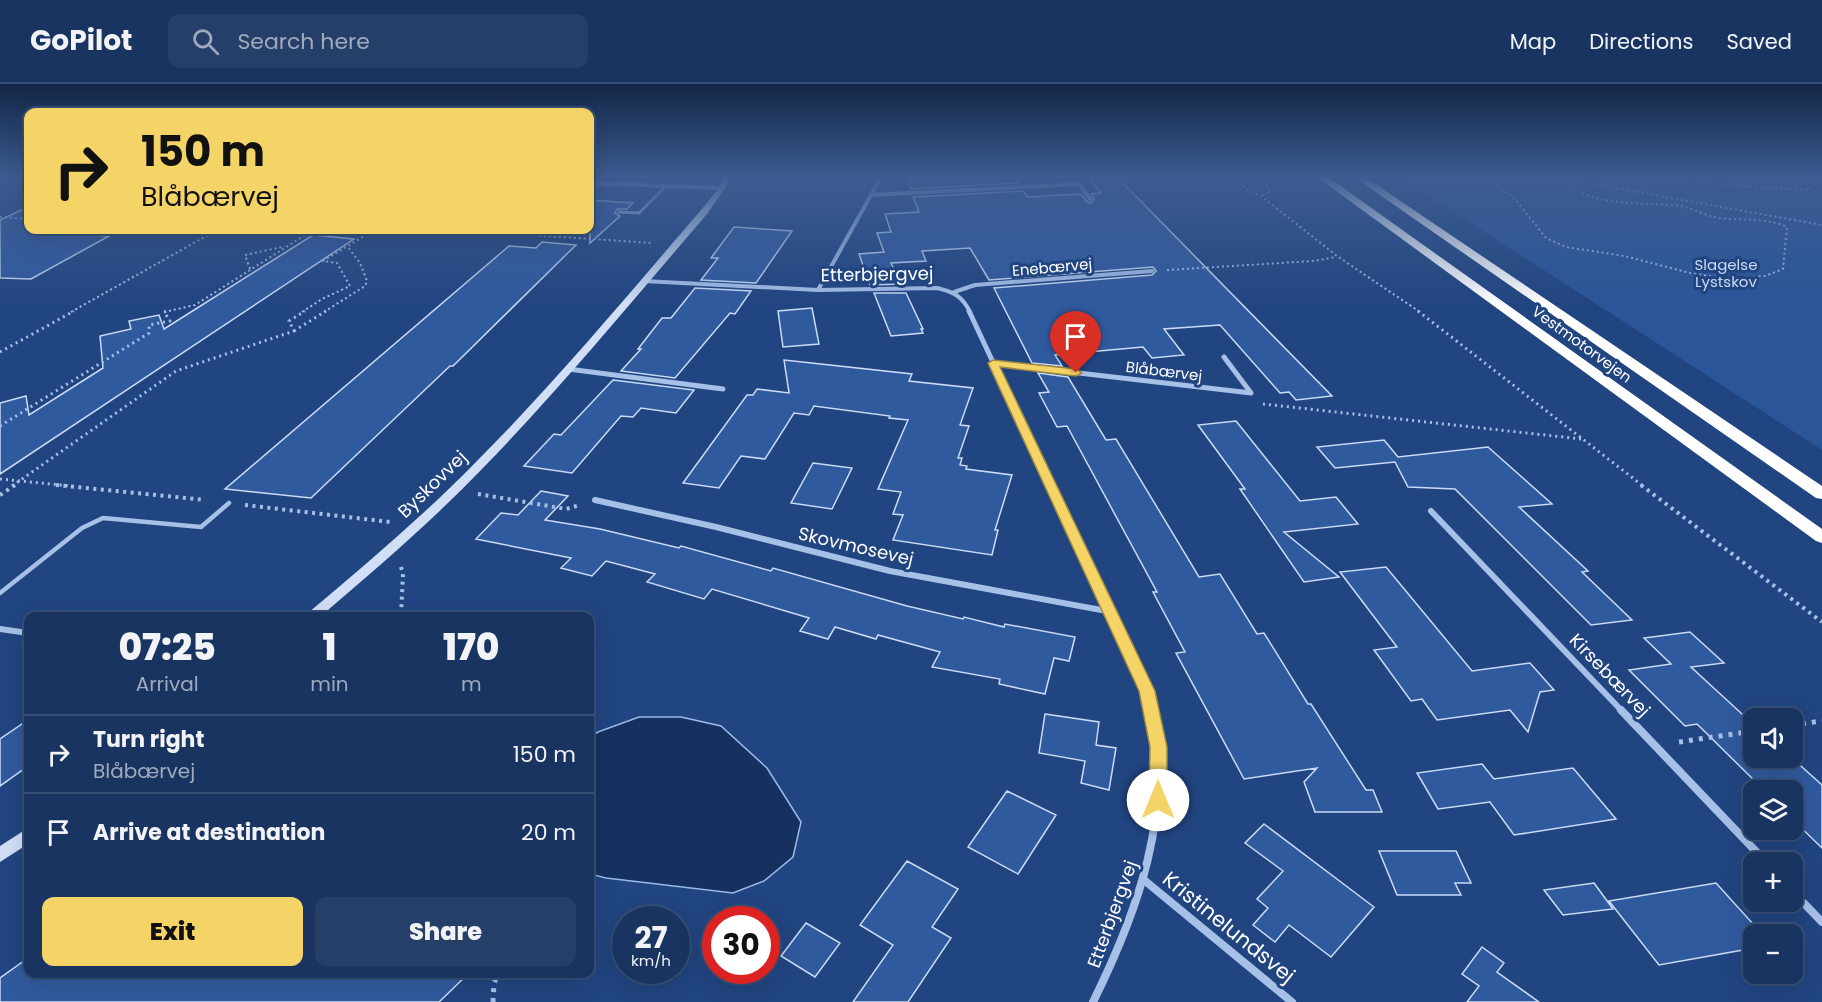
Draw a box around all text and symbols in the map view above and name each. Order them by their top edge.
search box [168,14,588,68]
text: GoPilot [30,21,132,60]
icon: search [189,25,222,58]
text: Search here [237,26,370,57]
text: Map [1510,27,1556,56]
text: Directions [1589,27,1693,56]
text: Saved [1726,27,1792,56]
text: 150 m [141,122,265,181]
icon: right [42,132,120,210]
text: Blåbærvej [141,178,279,215]
street label: Enebærvej [1011,253,1093,281]
park label: Slagelse Lystskov [1695,254,1757,292]
street label: Etterbjergvej [820,261,934,287]
street label: Vestmotorvejen [1528,301,1636,387]
pin [1050,311,1101,373]
icon: arrive [1059,320,1092,353]
street label: Blåbærvej [1125,356,1203,386]
street label: Byskovvej [392,445,472,523]
street label: Skovmosevej [796,521,916,571]
text: 07:25 [118,622,216,673]
text: 1 [323,622,336,673]
text: 170 [443,622,500,673]
street label: Kirsebærvej [1564,628,1656,722]
text: Arrival [136,670,199,698]
text: min [310,670,349,698]
text: m [461,670,482,698]
map controls [1743,708,1803,984]
button: sound [1743,708,1803,768]
text: Turn right [93,724,204,755]
icon: right [42,738,75,771]
text: 150 m [513,739,576,770]
text: Blåbærvej [93,757,195,785]
position arrow [1126,768,1190,832]
button: layers [1743,780,1803,840]
icon: arrive [42,816,75,849]
text: Arrive at destination [93,817,325,848]
text: 20 m [521,817,576,848]
button: + [1743,852,1803,912]
street label: Etterbjergvej [1081,857,1143,971]
street label: Kristinelundsvej [1157,864,1301,990]
button: Exit [42,897,303,966]
button: Share [315,897,576,966]
speed limit sign: 30 [702,906,780,984]
text: 27 [634,916,668,959]
button: − [1743,924,1803,984]
text: km/h [631,950,671,971]

